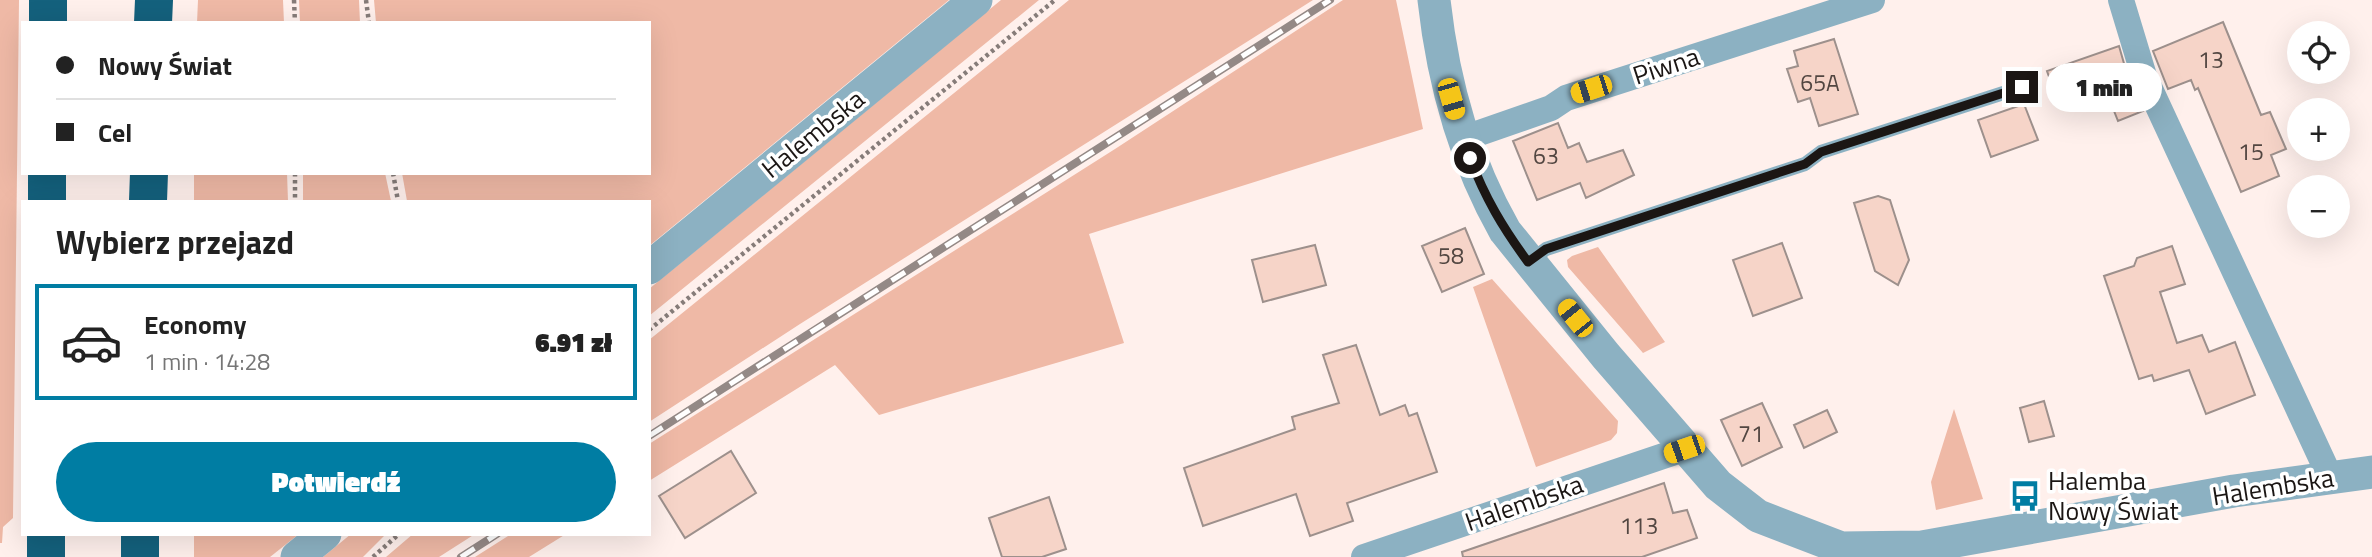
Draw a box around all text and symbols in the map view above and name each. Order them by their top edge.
map controls [2287,21,2350,238]
button: locate [2287,21,2350,84]
street label: Piwna [1628,36,1704,95]
house number: 13 [2198,42,2224,77]
text: Nowy Świat [98,46,232,85]
callout: 1 min [2046,62,2162,112]
house number: 65A [1800,65,1840,100]
text: 1 min [2075,70,2133,105]
route end [2006,71,2038,103]
car [1568,73,1615,105]
car [1436,76,1467,122]
street label: Halembska [753,80,873,187]
button: + [2287,98,2350,161]
text: Cel [98,113,132,152]
house number: 15 [2238,134,2264,169]
house number: 63 [1533,138,1559,173]
route start [1454,142,1486,174]
button: − [2287,175,2350,238]
text: Wybierz przejazd [56,218,294,266]
house number: 58 [1438,238,1464,273]
car [1554,295,1597,341]
text: Economy [144,305,246,344]
icon: car [60,311,123,374]
text: 6.91 zł [535,323,612,362]
text: 1 min · 14:28 [144,344,270,379]
house number: 71 [1738,416,1764,451]
car [1661,432,1708,466]
button: Potwierdź [56,442,616,522]
street label: Halembska [2209,458,2337,515]
place label: Halemba Nowy Świat [2048,461,2179,530]
street label: Halembska [1460,464,1588,541]
bus stop icon: Halemba Nowy Świat [2008,479,2042,513]
house number: 113 [1620,508,1658,543]

